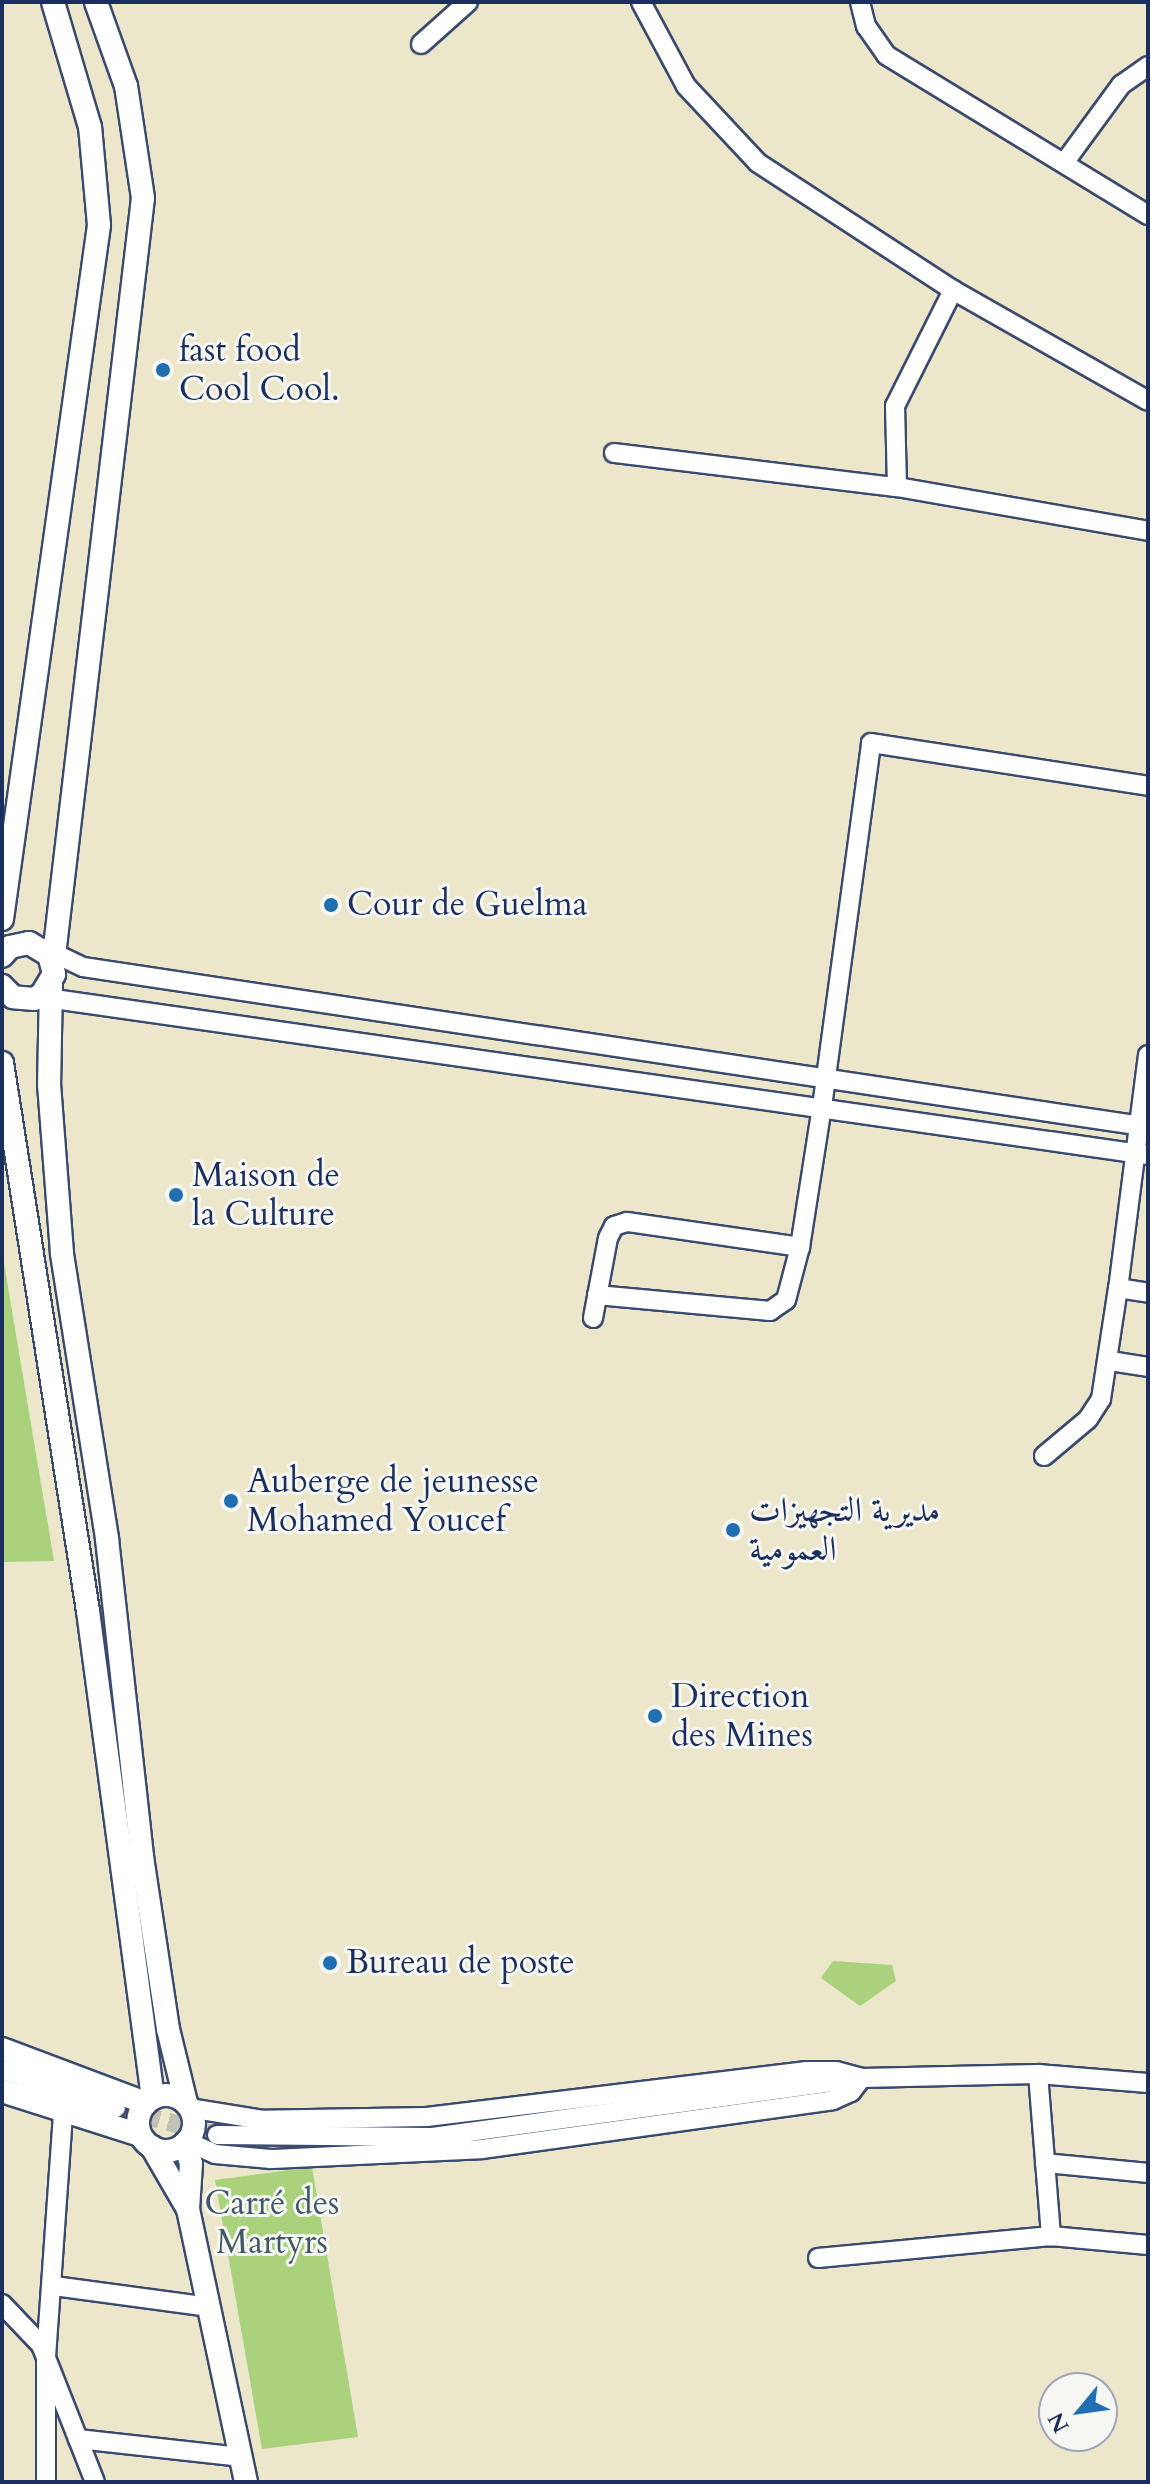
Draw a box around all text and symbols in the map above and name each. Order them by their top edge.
place label: fast food Cool Cool. [179,330,340,410]
marker: fast food Cool Cool. [154,361,172,379]
place label: Cour de Guelma [347,885,587,925]
marker: Cour de Guelma [322,896,340,914]
place label: Maison de la Culture [192,1155,340,1234]
marker: Maison de la Culture [167,1186,185,1204]
place label: Auberge de jeunesse Mohamed Youcef [247,1461,539,1540]
place label: مديرية التجهيزات العمومية [749,1490,940,1570]
marker: Auberge de jeunesse Mohamed Youcef [222,1492,240,1510]
marker: مديرية التجهيزات العمومية [724,1521,742,1539]
place label: Direction des Mines [671,1676,813,1756]
marker: Direction des Mines [646,1707,664,1725]
place label: Bureau de poste [346,1943,575,1983]
marker: Bureau de poste [321,1954,339,1972]
park label: Carré des Martyrs [205,2183,339,2262]
north arrow [1038,2372,1118,2452]
text: N [1041,2407,1077,2438]

